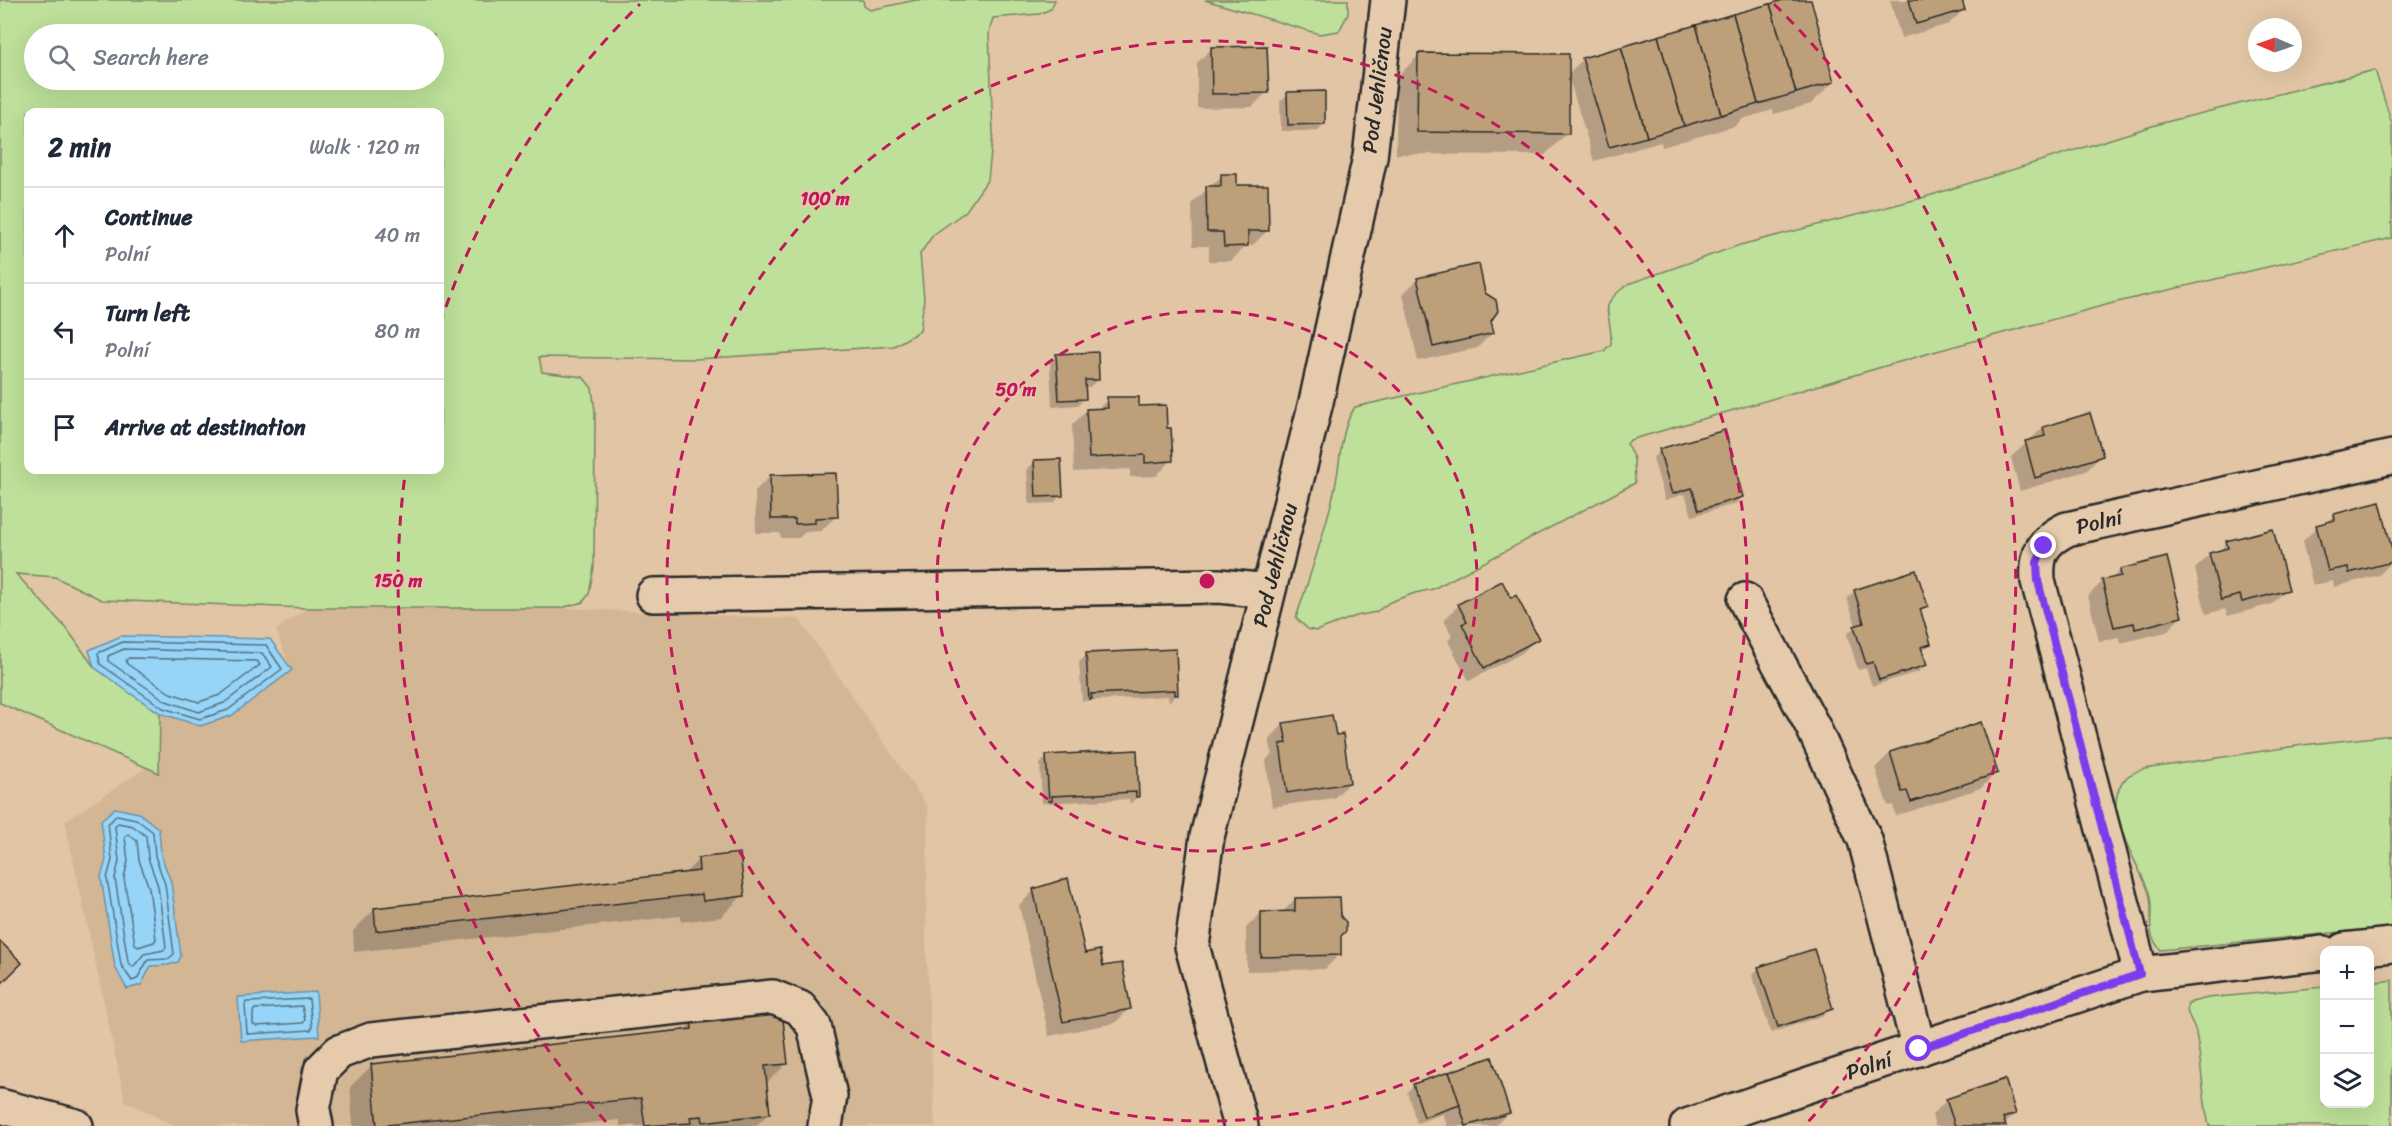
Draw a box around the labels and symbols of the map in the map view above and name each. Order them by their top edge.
north arrow [2248,18,2302,72]
street label: Pod Jehličnou [1350,24,1404,155]
text: 100 m [801,183,850,215]
text: 50 m [996,374,1037,406]
street label: Pod Jehličnou [1241,498,1309,631]
street label: Polní [2072,498,2128,546]
route end [2030,532,2056,558]
text: 150 m [374,565,422,597]
centre of rings [1197,571,1217,591]
route start [1905,1035,1931,1061]
street label: Polní [1841,1040,1899,1091]

